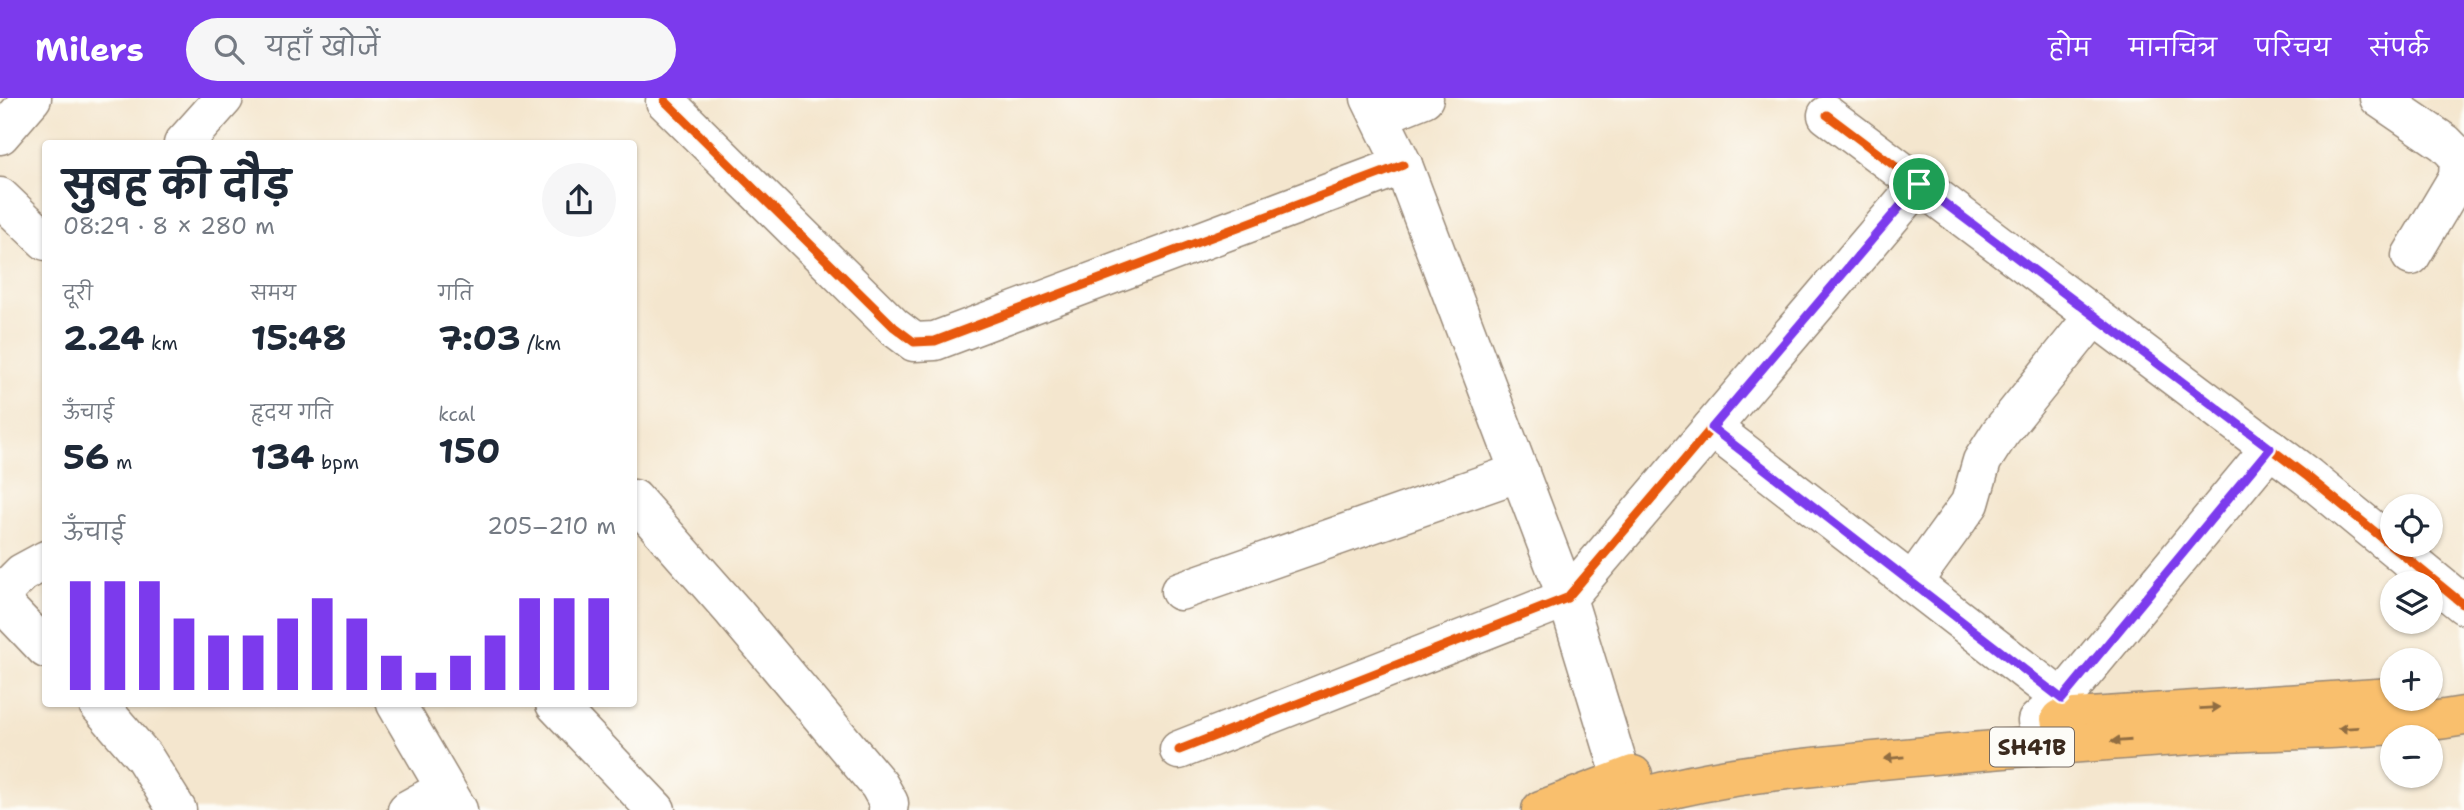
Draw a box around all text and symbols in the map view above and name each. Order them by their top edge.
search box [186,18,676,81]
text: Milers [35,27,144,72]
text: यहाँ खोजें [266,29,380,64]
icon: search [210,30,248,68]
text: होम [2048,32,2091,64]
text: मानचित्र [2129,32,2217,64]
text: परिचय [2255,32,2331,64]
text: संपर्क [2369,32,2429,64]
pin [1889,154,1949,214]
text: सुबह की दौड़ [63,159,290,210]
button: share [542,163,616,237]
icon: arrive [1900,165,1938,203]
text: 08:29 · 8 × 280 m [63,211,275,241]
text: दूरी [63,281,93,306]
text: समय [251,281,296,306]
text: गति [438,281,473,306]
text: 2.24 [63,314,144,361]
text: 15:48 [251,314,347,361]
text: 7:03 [438,314,521,361]
text: km [144,331,178,356]
text: /km [521,331,561,356]
text: ऊँचाई [63,400,114,425]
text: हृदय गति [251,400,333,425]
text: kcal [438,402,475,427]
text: 150 [438,427,500,474]
text: 56 [63,433,109,480]
text: 134 [251,433,315,480]
text: m [109,450,132,475]
text: bpm [315,450,359,475]
map controls [2380,494,2443,788]
button: locate [2380,494,2443,557]
text: 205–210 m [487,511,616,541]
text: ऊँचाई [63,517,125,547]
button: layers [2380,571,2443,634]
button: + [2380,648,2443,711]
one-way arrow [2199,702,2221,713]
one-way arrow [2336,722,2358,733]
button: − [2380,725,2443,788]
road number: SH41B [1990,727,2074,766]
one-way arrow [2109,735,2131,746]
one-way arrow [1883,753,1905,764]

